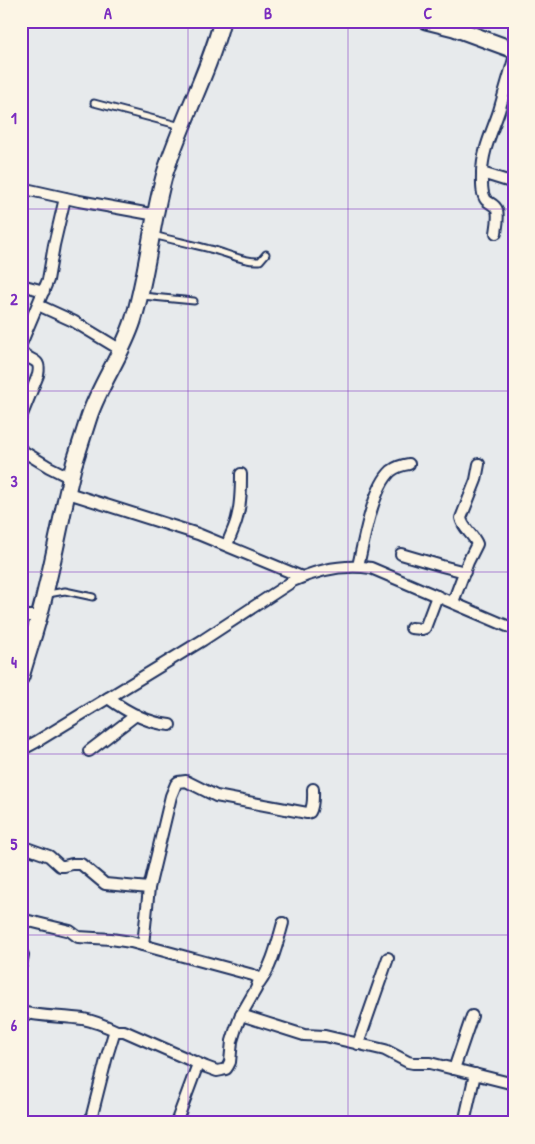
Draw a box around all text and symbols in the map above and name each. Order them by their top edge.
text: A [104,2,112,24]
text: B [264,2,272,24]
text: C [424,2,433,24]
text: 1 [11,107,17,129]
text: 2 [10,288,18,310]
text: 3 [10,470,18,492]
text: 4 [11,651,17,673]
text: 5 [11,833,18,855]
text: 6 [11,1014,18,1036]

